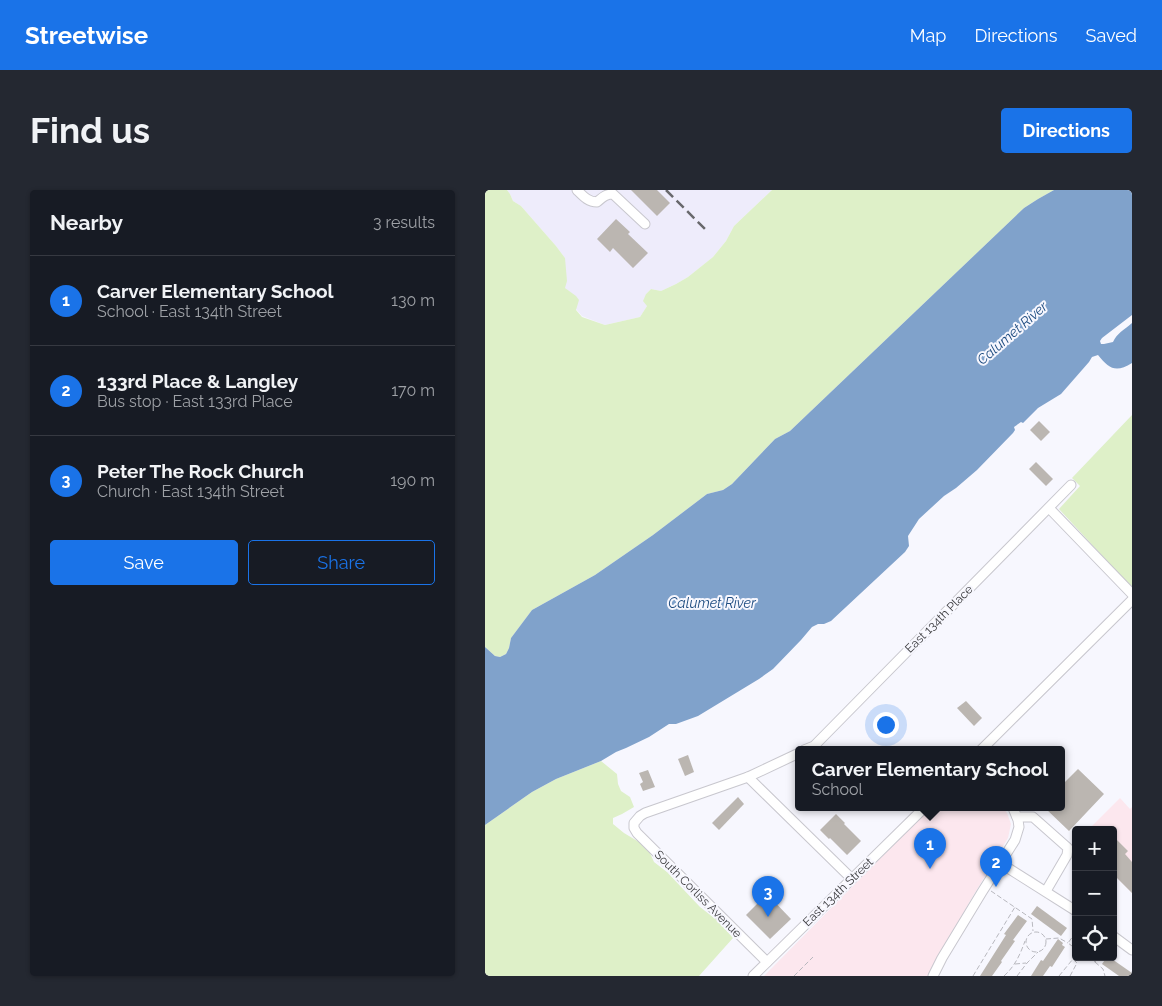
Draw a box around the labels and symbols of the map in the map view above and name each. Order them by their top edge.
water label: Calumet River [974,297,1051,368]
street label: East 134th Place [902,582,976,656]
water label: Calumet River [668,595,757,611]
your location [873,712,899,738]
pin: 1 [914,828,946,869]
pin: 2 [980,846,1012,887]
street label: South Corliss Avenue [652,848,744,940]
street label: East 134th Street [800,855,876,929]
pin: 3 [752,876,784,917]

